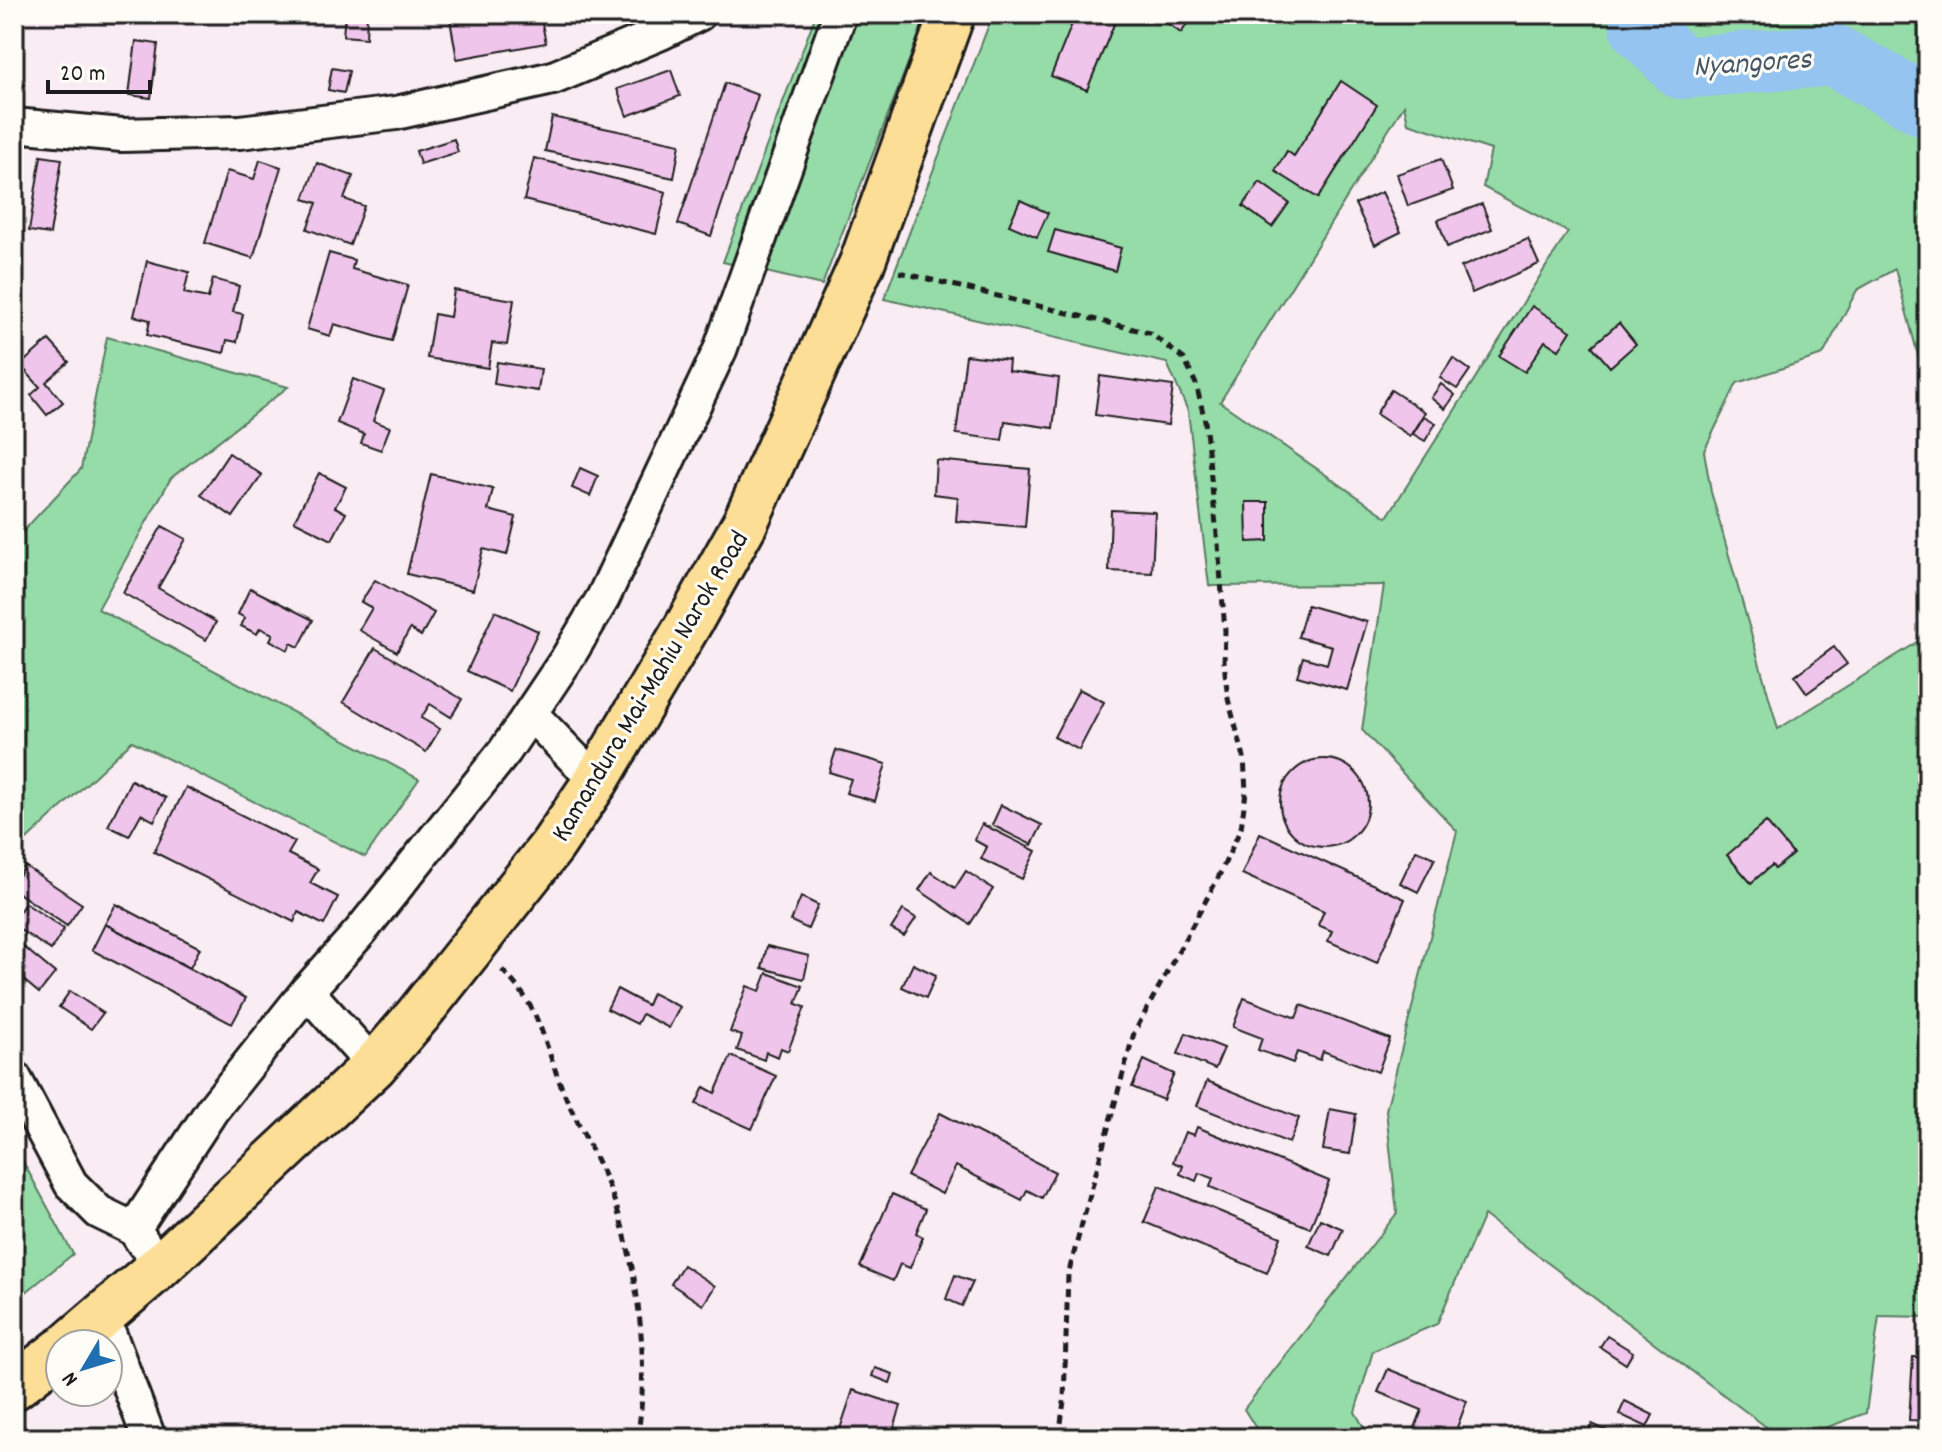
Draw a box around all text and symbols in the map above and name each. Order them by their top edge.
water label: Nyangores [1692,40,1814,91]
scale bar [48,44,150,94]
text: 20 m [60,58,106,92]
street label: Kamandura Mai-Mahiu Narok Road [543,524,761,851]
north arrow [44,1328,124,1408]
text: N [55,1364,87,1392]

